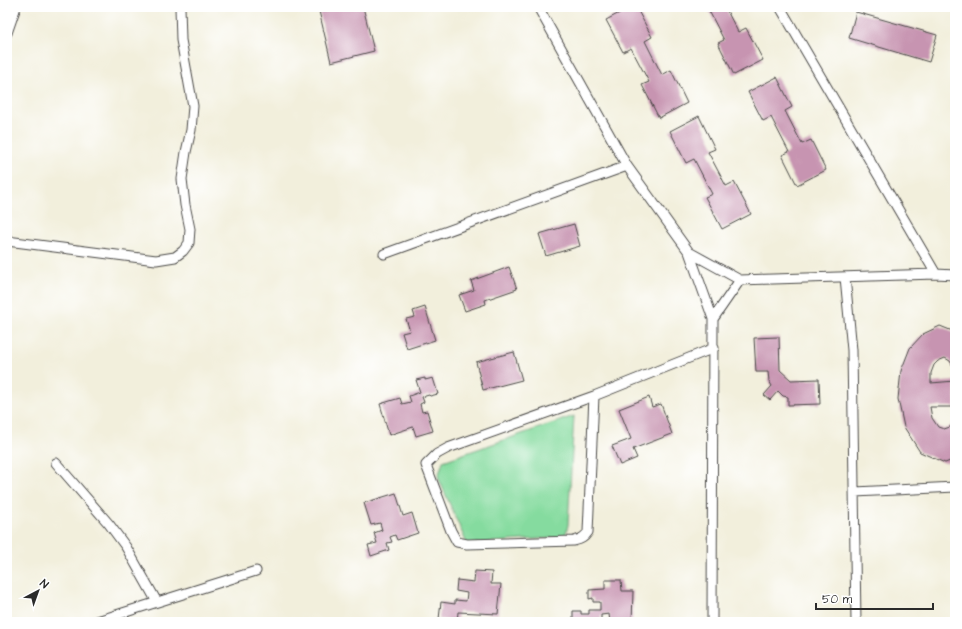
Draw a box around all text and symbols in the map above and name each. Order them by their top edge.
north arrow [18,571,58,611]
text: N [37,576,52,592]
scale bar [816,585,933,611]
text: 50 m [822,591,853,608]

